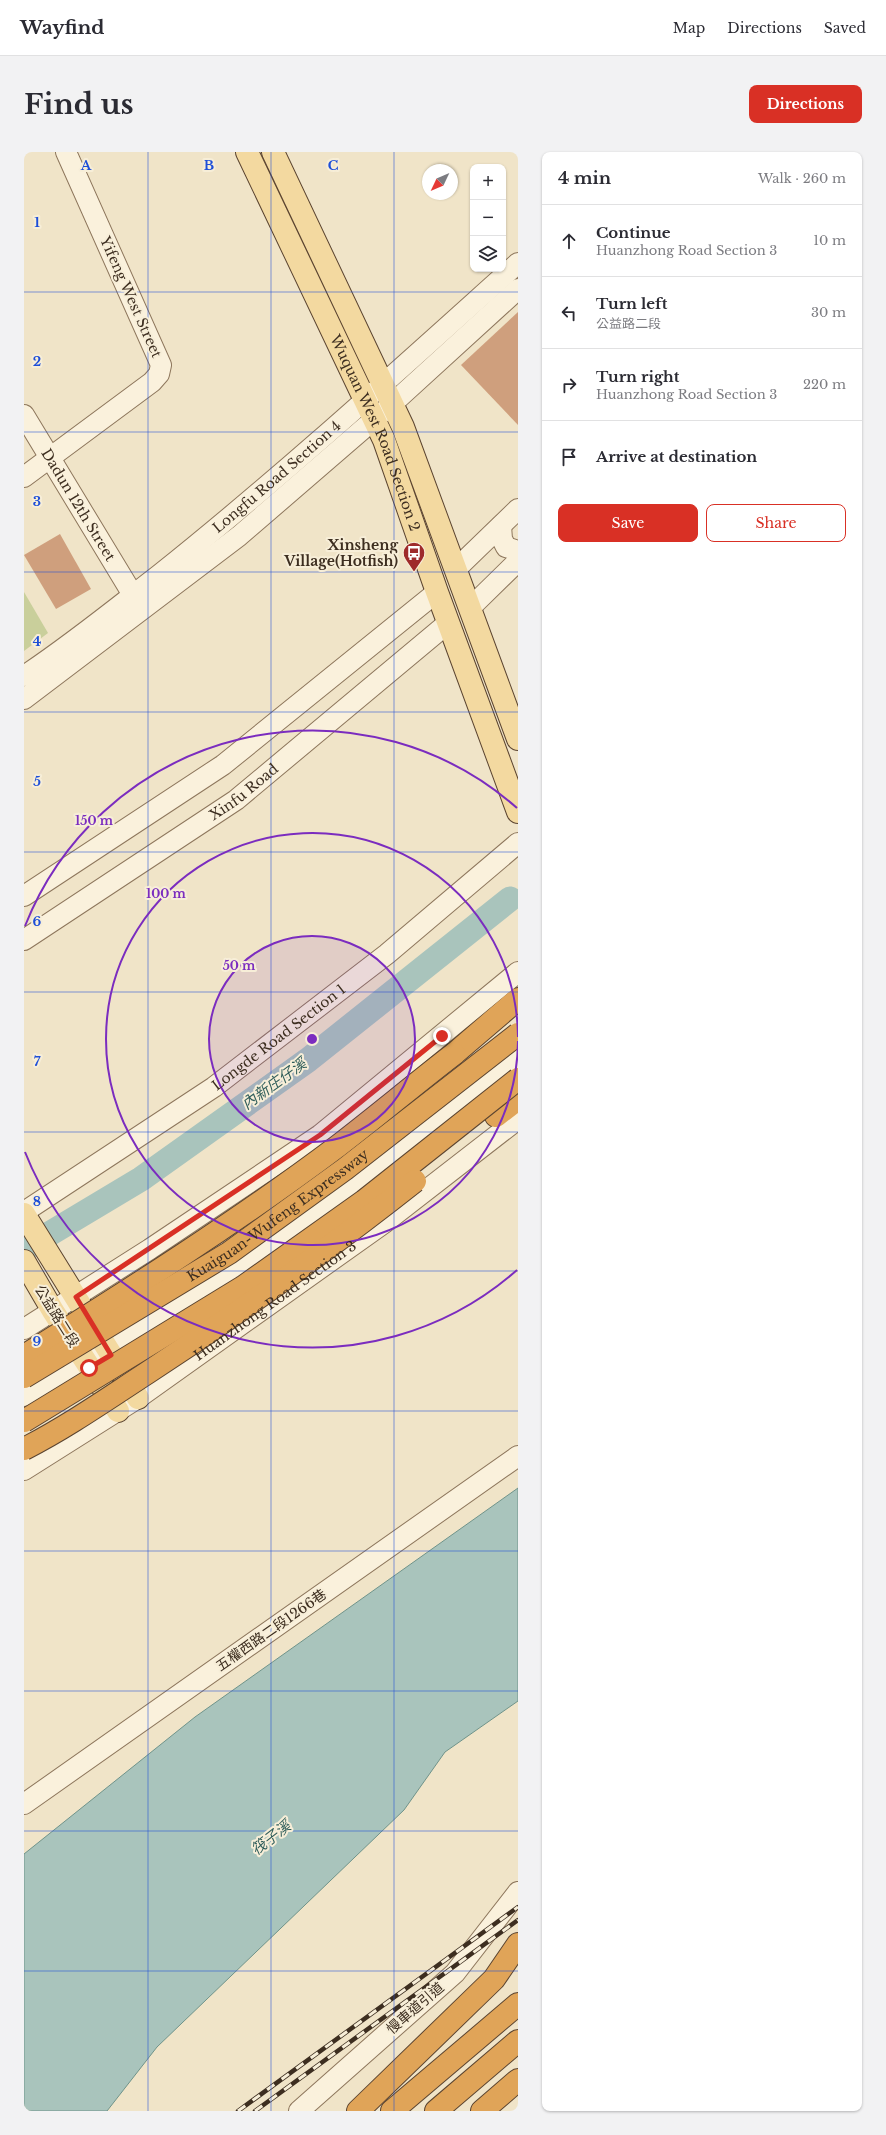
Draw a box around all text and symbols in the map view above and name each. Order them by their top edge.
text: Wayfind [20,16,105,39]
text: Map [673,19,705,37]
text: Directions [727,19,802,37]
text: Saved [824,19,866,37]
button: Directions [749,85,862,123]
text: Find us [24,87,134,122]
text: A [80,157,92,174]
text: B [204,157,214,174]
text: C [328,157,339,174]
north arrow [422,164,458,200]
map controls [470,164,506,272]
button: + [470,164,506,200]
text: 4 min [558,168,611,189]
text: Walk · 260 m [758,170,846,187]
button: − [470,200,506,236]
text: 1 [34,214,40,231]
text: Continue [596,223,671,242]
icon: ahead [558,230,580,252]
text: 10 m [813,232,846,249]
street label: Yifeng West Street [96,233,166,361]
button: layers [470,236,506,272]
text: Huanzhong Road Section 3 [596,242,777,259]
text: Turn left [596,294,667,313]
icon: left [558,302,580,324]
text: 30 m [811,304,846,321]
text: 公益路二段 [596,315,661,332]
street label: Wuquan West Road Section 2 [326,331,424,533]
text: 2 [33,353,41,370]
text: Turn right [596,367,679,386]
icon: right [558,374,580,396]
text: 220 m [803,376,846,393]
text: Huanzhong Road Section 3 [596,386,777,403]
street label: Longfu Road Section 4 [209,417,345,537]
street label: Dadun 12th Street [37,445,120,565]
icon: arrive [558,446,580,468]
text: Arrive at destination [596,447,757,466]
text: 3 [33,493,41,510]
button: Save [558,504,698,542]
button: Share [706,504,846,542]
place label: Xinsheng Village(Hotfish) [283,536,398,570]
bus stop icon: Xinsheng Village(Hotfish) [401,540,427,573]
text: 4 [33,633,42,650]
street label: Xinfu Road [206,759,282,824]
text: 5 [33,773,41,790]
text: 150 m [75,813,114,828]
text: 100 m [146,886,187,901]
text: 6 [33,913,42,930]
text: 50 m [223,958,256,973]
street label: Longde Road Section 1 [208,980,349,1094]
route end [433,1027,451,1045]
centre of rings [305,1032,319,1046]
text: 7 [34,1053,41,1070]
water label: 內新庄仔溪 [238,1053,311,1113]
street label: Kuaiguan-Wufeng Expressway [183,1145,372,1285]
text: 8 [33,1193,41,1210]
street label: Huanzhong Road Section 3 [190,1237,360,1365]
street label: 公益路二段 [31,1282,83,1350]
text: 9 [33,1333,42,1350]
route start [80,1359,98,1377]
street label: 五權西路二段1266巷 [212,1585,330,1675]
water label: 筏子溪 [247,1815,296,1859]
street label: 慢車道引道 [383,1978,447,2038]

